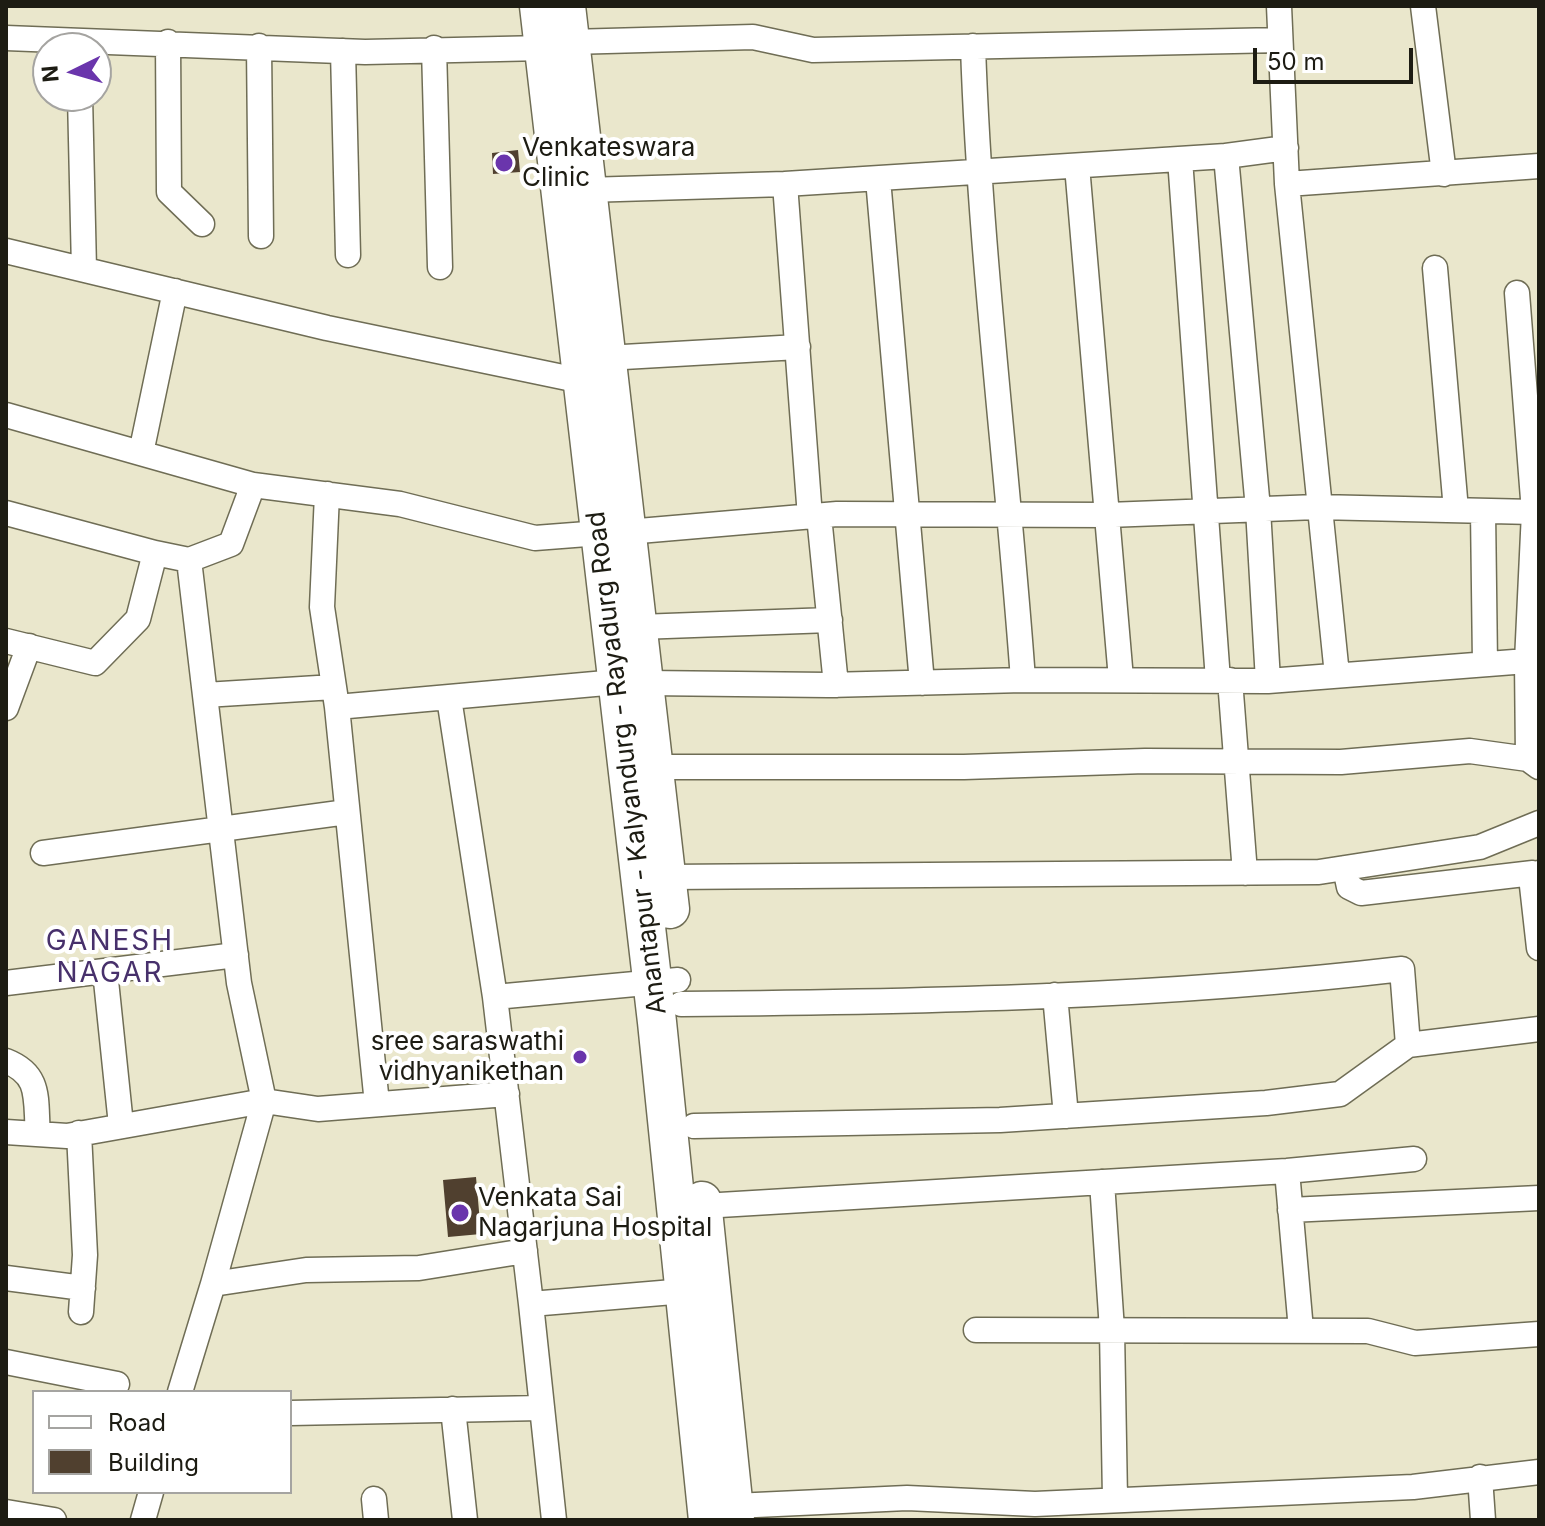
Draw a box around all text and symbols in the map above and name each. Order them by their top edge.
north arrow [32,32,112,112]
scale bar [1257,32,1417,82]
text: 50 m [1267,47,1325,76]
text: N [36,64,64,83]
place label: Venkateswara Clinic [522,132,695,194]
marker: Venkateswara Clinic [493,152,515,174]
street label: Anantapur - Kalyandurg - Rayadurg Road [581,510,673,1016]
district label: GANESH NAGAR [46,925,174,991]
place label: sree saraswathi vidhyanikethan [371,1026,564,1088]
marker: sree saraswathi vidhyanikethan [571,1048,589,1066]
place label: Venkata Sai Nagarjuna Hospital [478,1182,712,1244]
marker: Venkata Sai Nagarjuna Hospital [449,1202,471,1224]
legend [32,1390,292,1494]
text: Road [108,1408,166,1437]
text: Building [108,1448,199,1477]

